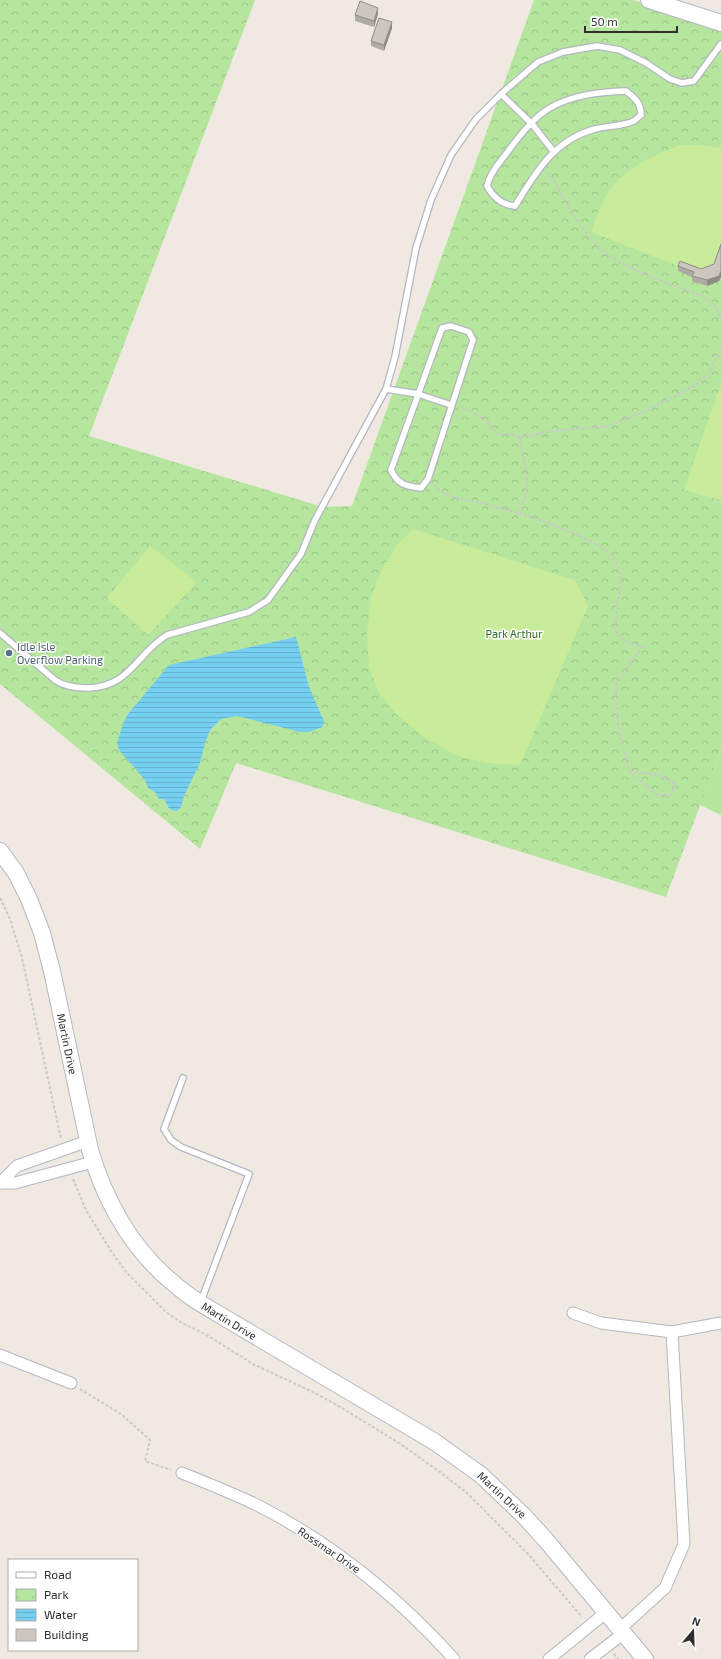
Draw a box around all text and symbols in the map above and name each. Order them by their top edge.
scale bar [585,8,677,34]
text: 50 m [591,14,618,28]
park label: Park Arthur [485,627,543,640]
place label: Idle Isle Overflow Parking [17,640,103,666]
marker: Idle Isle Overflow Parking [4,648,14,658]
street label: Martin Drive [55,1012,80,1076]
street label: Martin Drive [199,1299,259,1342]
street label: Martin Drive [475,1469,530,1521]
street label: Rossmar Drive [296,1524,363,1575]
legend [8,1559,138,1651]
text: Road [44,1567,72,1581]
text: Park [44,1587,69,1601]
text: Water [44,1607,78,1621]
north arrow [673,1611,713,1651]
text: N [691,1614,702,1629]
text: Building [44,1627,89,1641]

